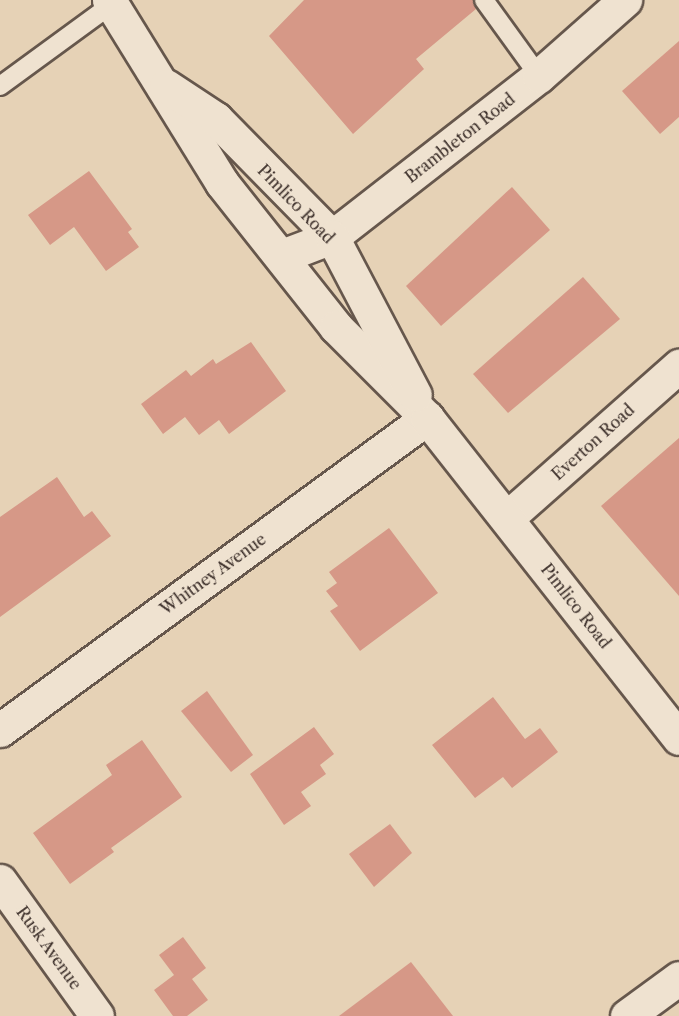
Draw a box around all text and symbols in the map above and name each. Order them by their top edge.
street label: Brambleton Road [401,89,519,187]
street label: Pimlico Road [254,161,338,247]
street label: Everton Road [548,400,638,484]
street label: Whitney Avenue [156,529,270,619]
street label: Pimlico Road [537,560,615,652]
street label: Rusk Avenue [12,902,86,994]

